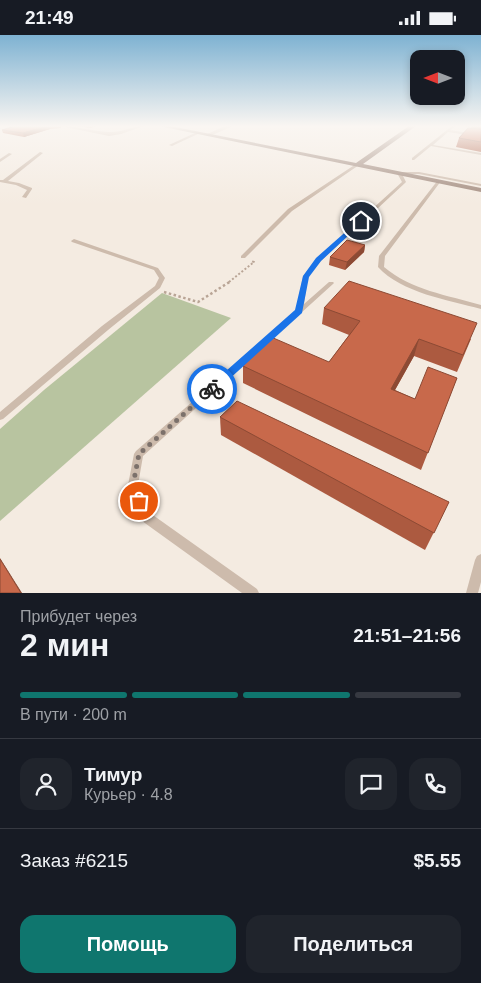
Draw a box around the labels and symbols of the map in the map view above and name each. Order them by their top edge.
north arrow [410,50,465,105]
pin [340,200,382,242]
courier [187,364,237,414]
pin [118,480,160,522]

